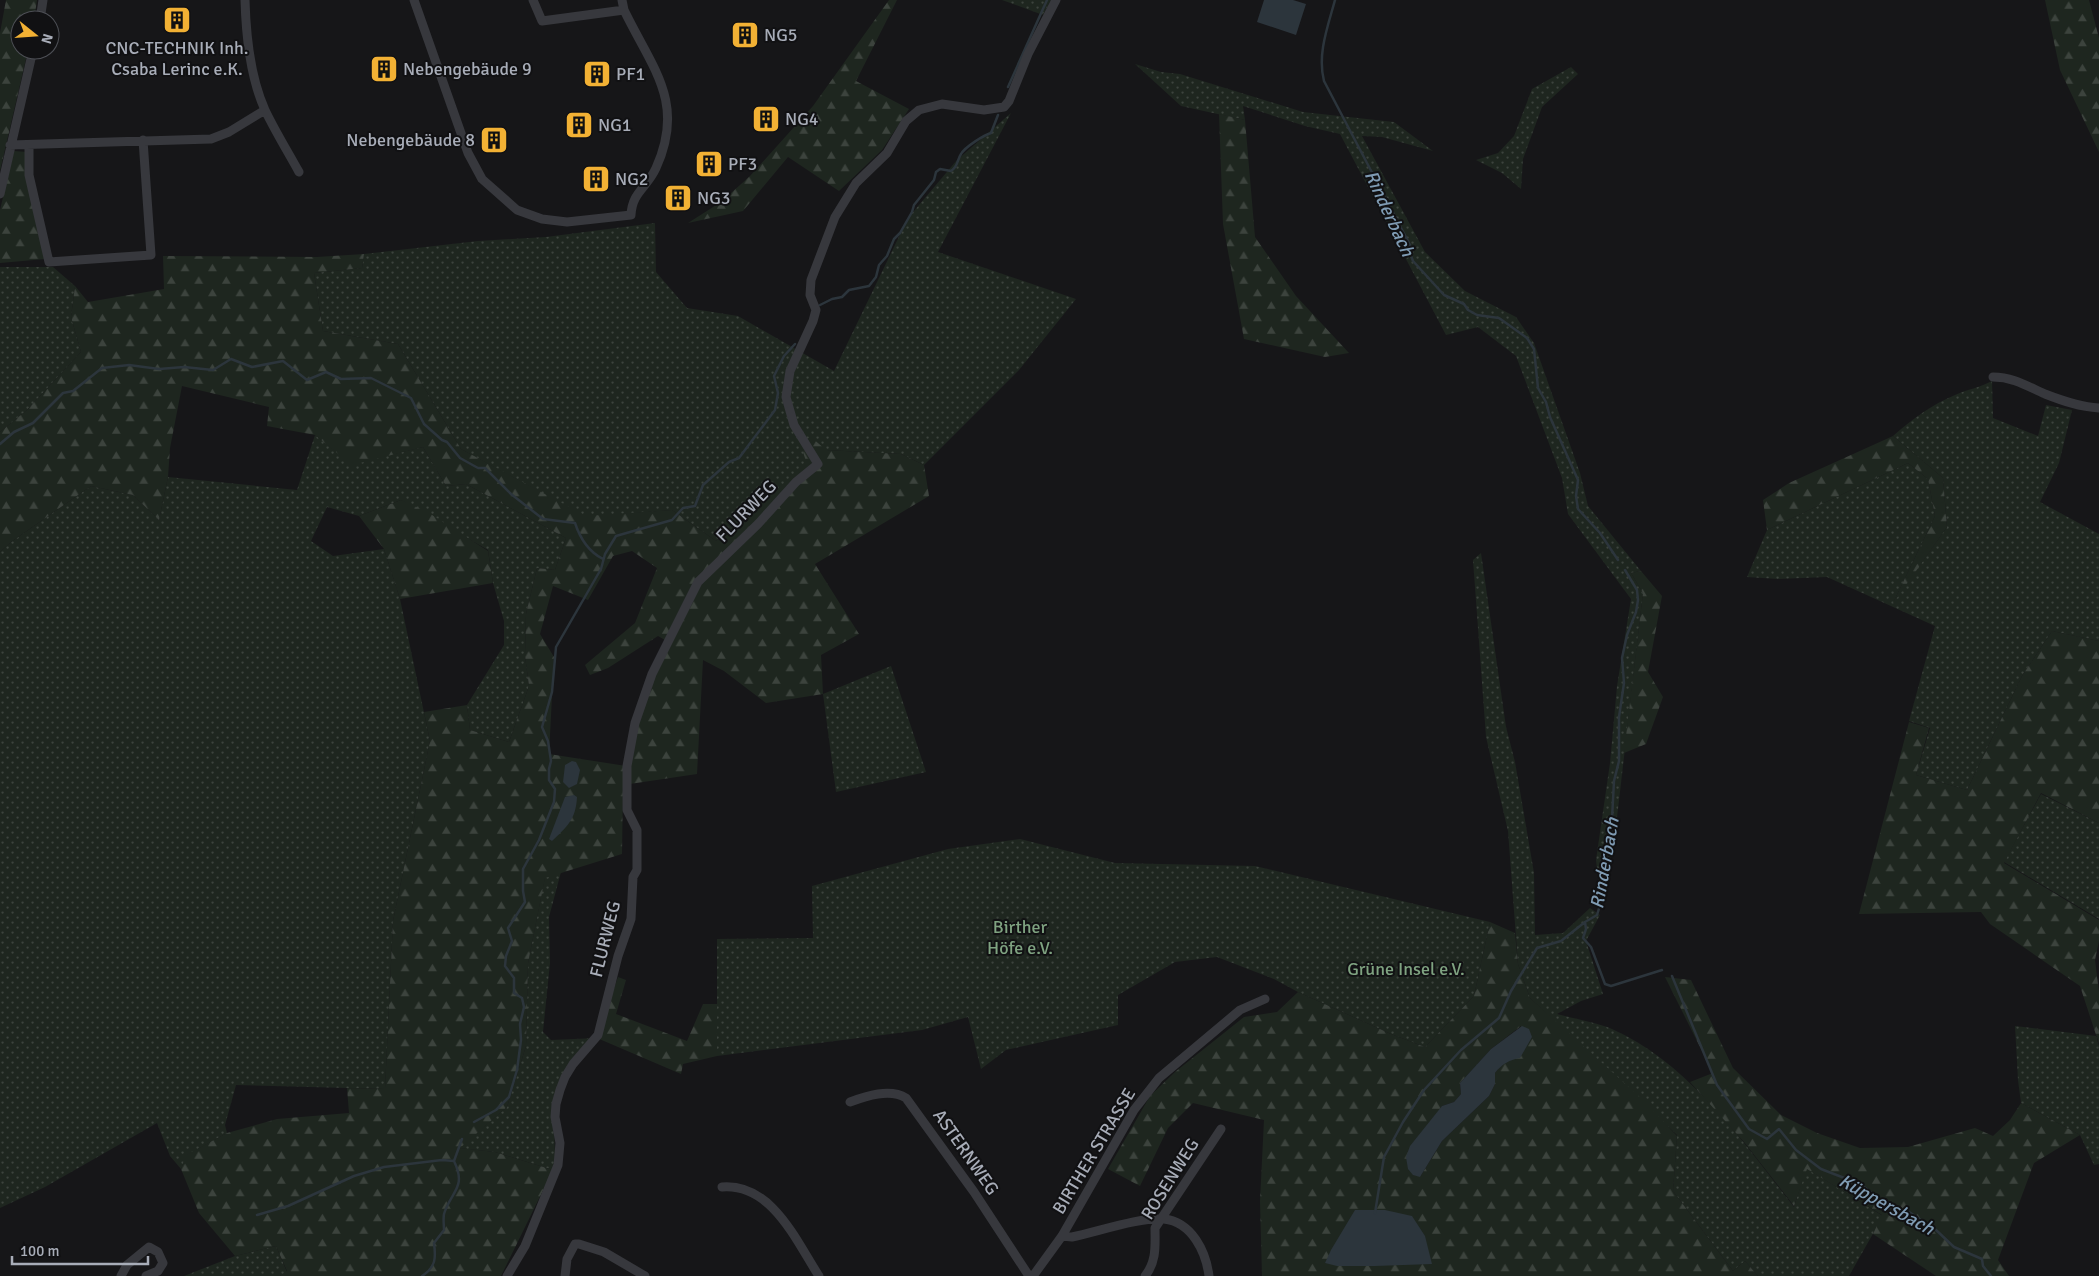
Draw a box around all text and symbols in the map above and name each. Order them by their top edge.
building icon: CNC-TECHNIK Inh. Csaba Lerinc e.K. [162,5,192,35]
north arrow [10,10,60,60]
building icon: NG5 [730,20,760,50]
place label: NG5 [764,24,798,46]
text: N [37,32,57,46]
place label: CNC-TECHNIK Inh. Csaba Lerinc e.K. [105,37,249,80]
building icon: Nebengebäude 9 [369,54,399,84]
place label: Nebengebäude 9 [403,58,532,80]
building icon: PF1 [582,59,612,89]
place label: PF1 [616,63,645,85]
building icon: NG4 [751,104,781,134]
place label: NG4 [785,108,819,130]
building icon: NG1 [564,110,594,140]
place label: NG1 [598,114,632,136]
building icon: Nebengebäude 8 [479,125,509,155]
place label: Nebengebäude 8 [346,129,475,151]
building icon: PF3 [694,149,724,179]
place label: PF3 [728,153,757,175]
building icon: NG2 [581,164,611,194]
water label: Rinderbach [1359,166,1420,261]
place label: NG2 [615,168,649,190]
building icon: NG3 [663,183,693,213]
place label: NG3 [697,187,731,209]
street label: FLURWEG [711,475,781,547]
water label: Rinderbach [1585,815,1625,911]
street label: FLURWEG [585,899,625,979]
park label: Birther Höfe e.V. [987,916,1053,959]
park label: Grüne Insel e.V. [1347,958,1465,980]
street label: BIRTHER STRASSE [1048,1084,1140,1218]
street label: ASTERNWEG [928,1105,1004,1199]
street label: ROSENWEG [1136,1134,1204,1224]
water label: Küppersbach [1835,1169,1939,1241]
scale bar [12,1234,149,1266]
text: 100 m [20,1242,60,1260]

